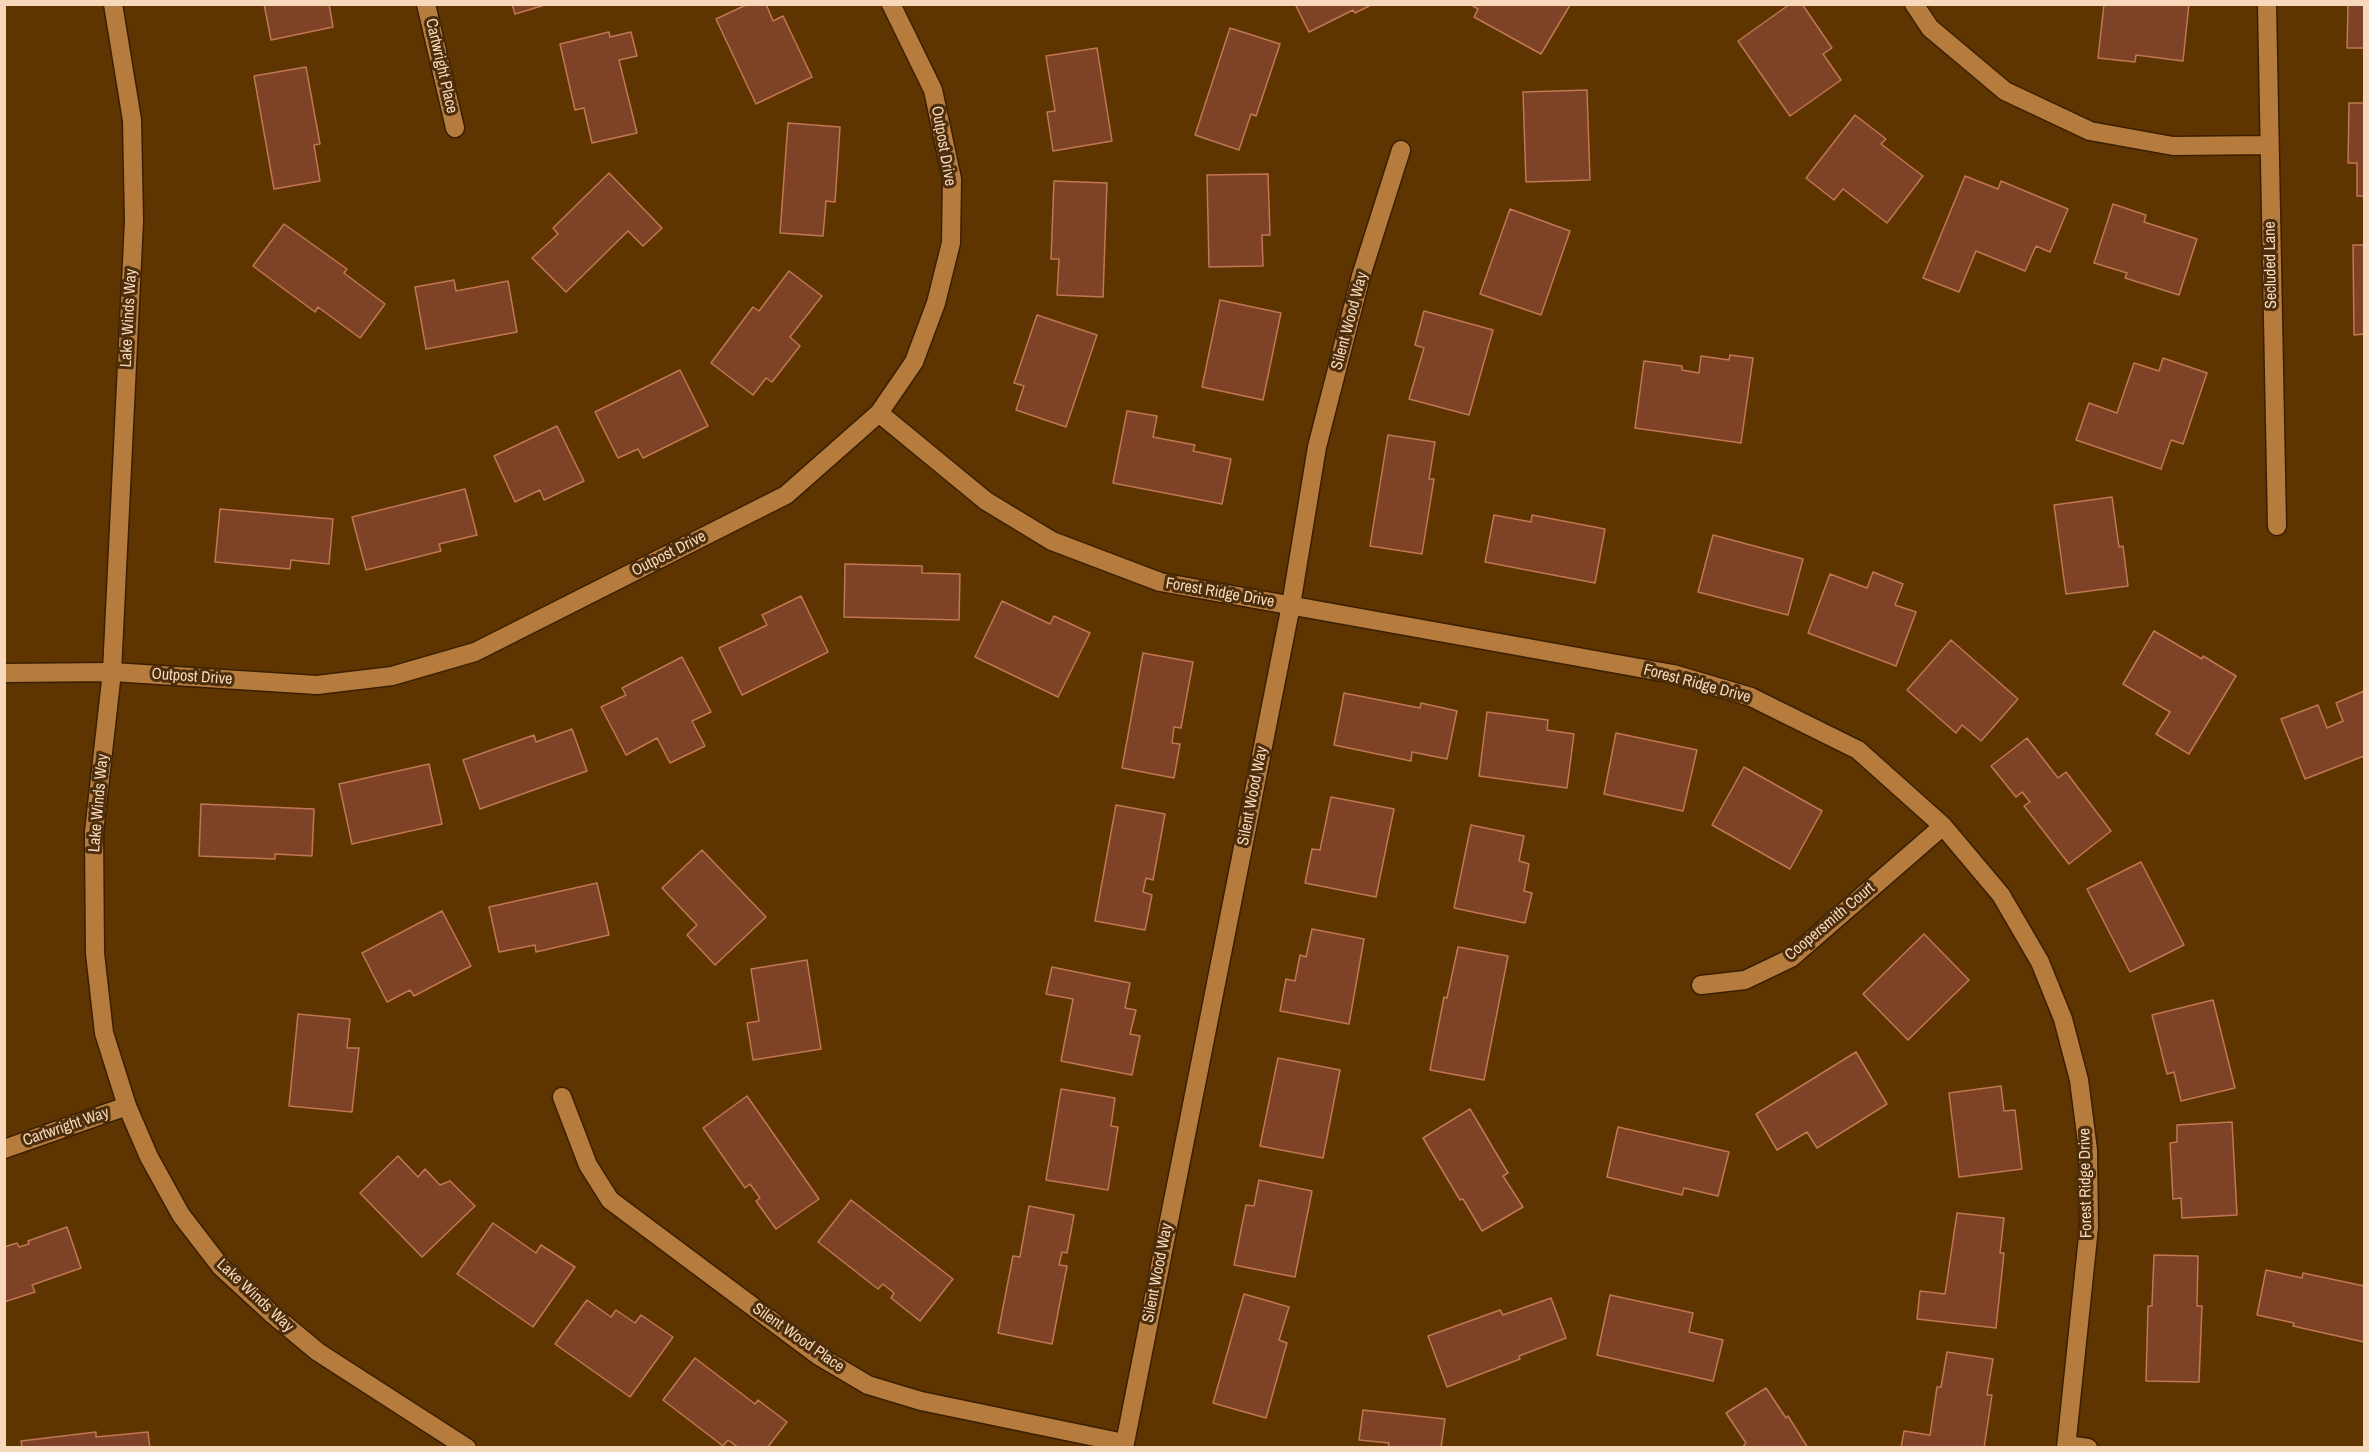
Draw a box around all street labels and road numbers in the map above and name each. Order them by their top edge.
street label: Cartwright Place [421,17,461,115]
street label: Outpost Drive [927,104,959,188]
street label: Secluded Lane [2261,221,2281,309]
street label: Lake Winds Way [117,268,141,368]
street label: Silent Wood Way [1328,270,1372,372]
street label: Outpost Drive [629,527,709,581]
street label: Forest Ridge Drive [1164,574,1276,612]
street label: Forest Ridge Drive [1641,660,1753,708]
street label: Outpost Drive [151,665,233,689]
street label: Silent Wood Way [1234,745,1272,847]
street label: Lake Winds Way [85,753,113,853]
street label: Coopersmith Court [1781,879,1879,965]
street label: Cartwright Way [20,1103,112,1151]
street label: Forest Ridge Drive [2075,1128,2097,1238]
street label: Silent Wood Way [1139,1222,1177,1324]
street label: Lake Winds Way [212,1255,298,1337]
street label: Silent Wood Place [748,1299,848,1377]

